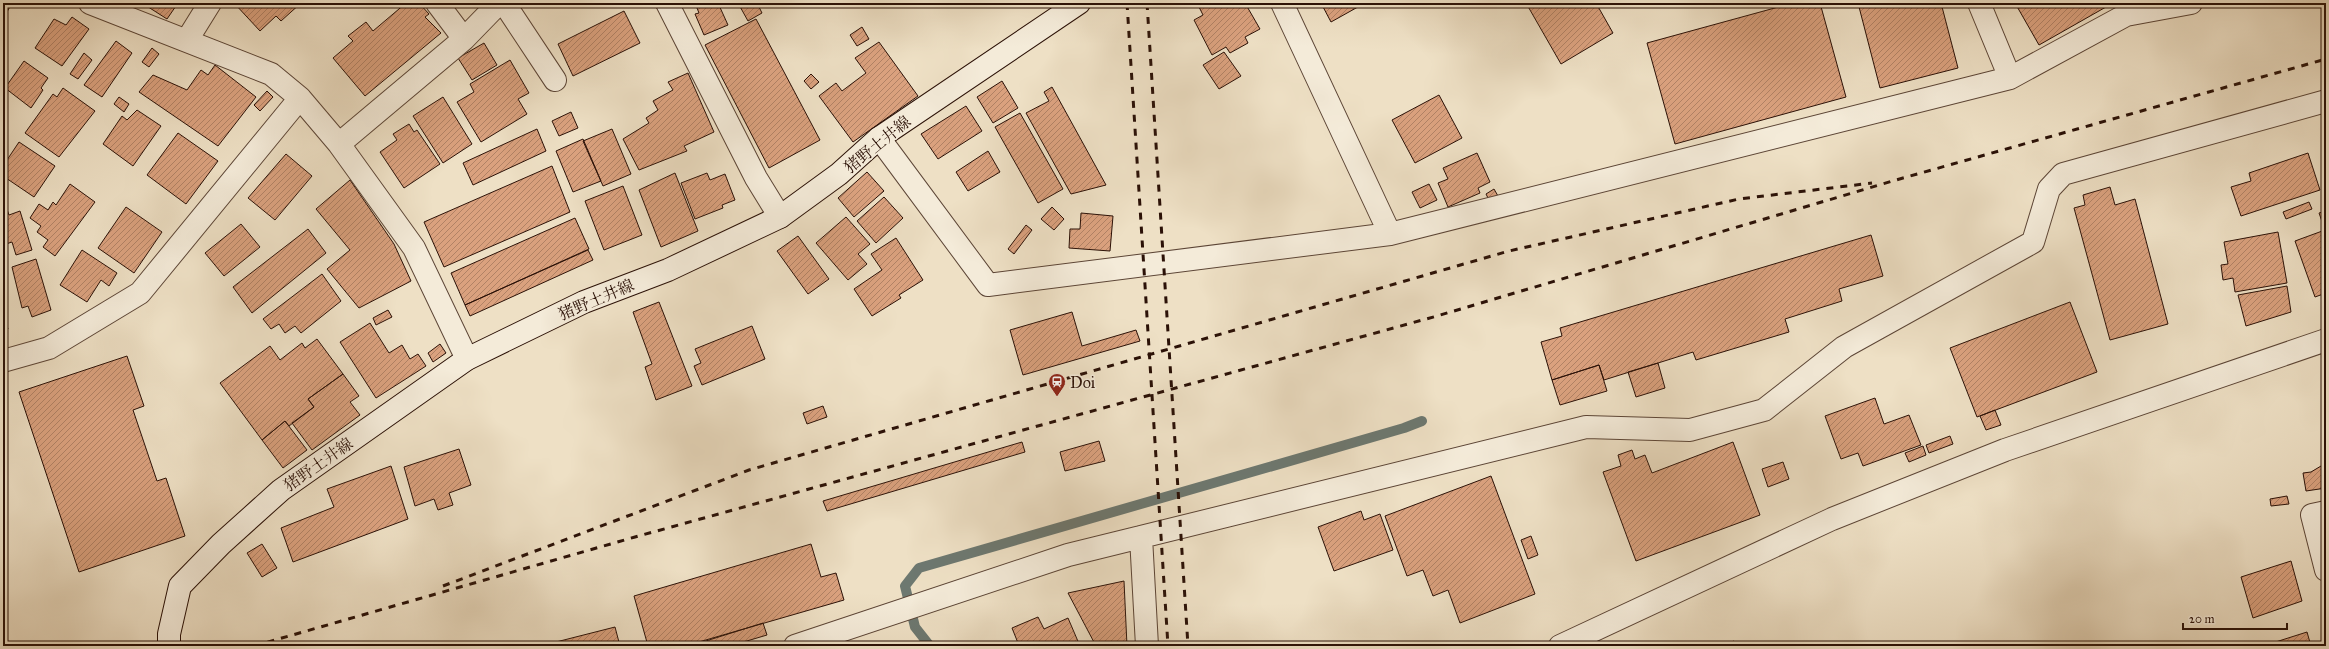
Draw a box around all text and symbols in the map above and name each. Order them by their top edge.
street label: 猪野土井線 [840,112,914,177]
street label: 猪野土井線 [556,275,637,324]
station icon: Doi [1047,372,1067,397]
place label: Doi [1070,373,1096,392]
street label: 猪野土井線 [280,434,357,495]
scale bar [2183,605,2287,631]
text: 20 m [2189,612,2215,626]

